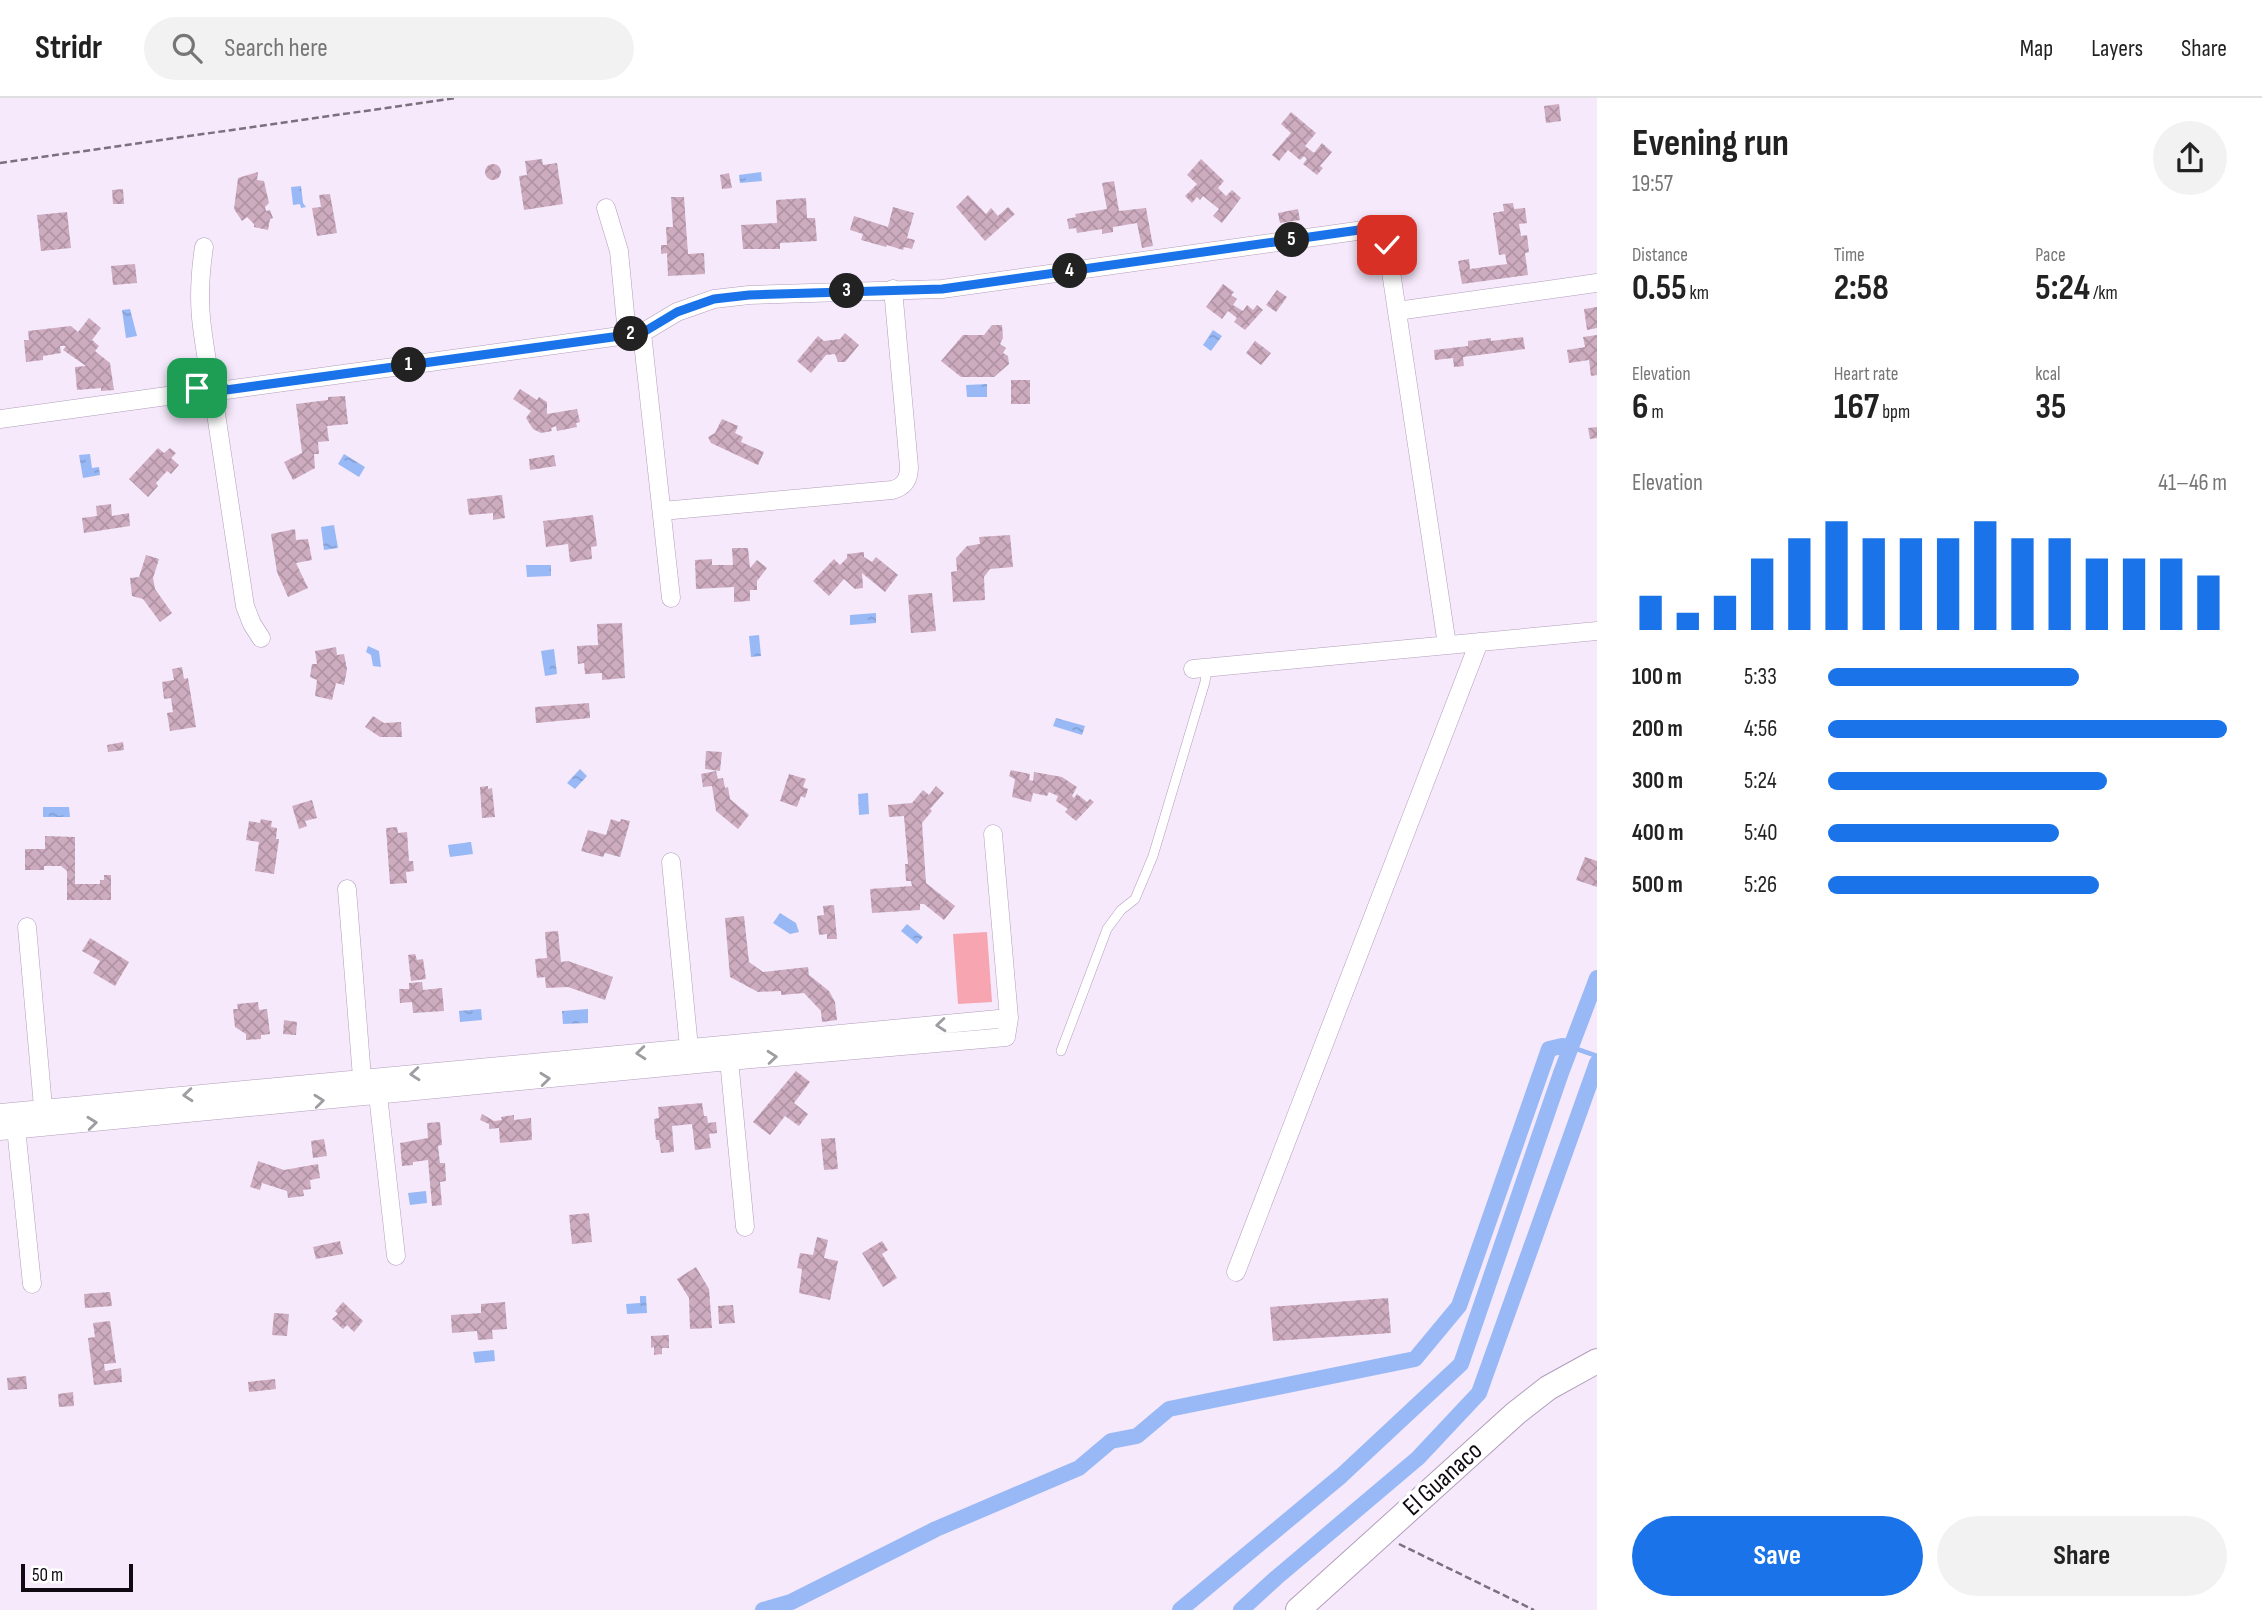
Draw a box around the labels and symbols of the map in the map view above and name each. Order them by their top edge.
pin [1357,215,1417,275]
pin: 5 [1274,222,1310,258]
pin: 4 [1052,254,1088,288]
pin: 3 [830,274,864,308]
pin: 2 [614,316,648,352]
pin: 1 [392,348,426,382]
pin [167,358,227,418]
one-way arrow [935,1017,946,1032]
one-way arrow [635,1045,646,1060]
one-way arrow [766,1050,777,1065]
one-way arrow [409,1066,420,1081]
one-way arrow [540,1072,551,1087]
one-way arrow [182,1087,193,1102]
one-way arrow [314,1094,325,1109]
one-way arrow [87,1116,98,1131]
street label: El Guanaco [1397,1435,1489,1523]
scale bar [21,1561,133,1593]

